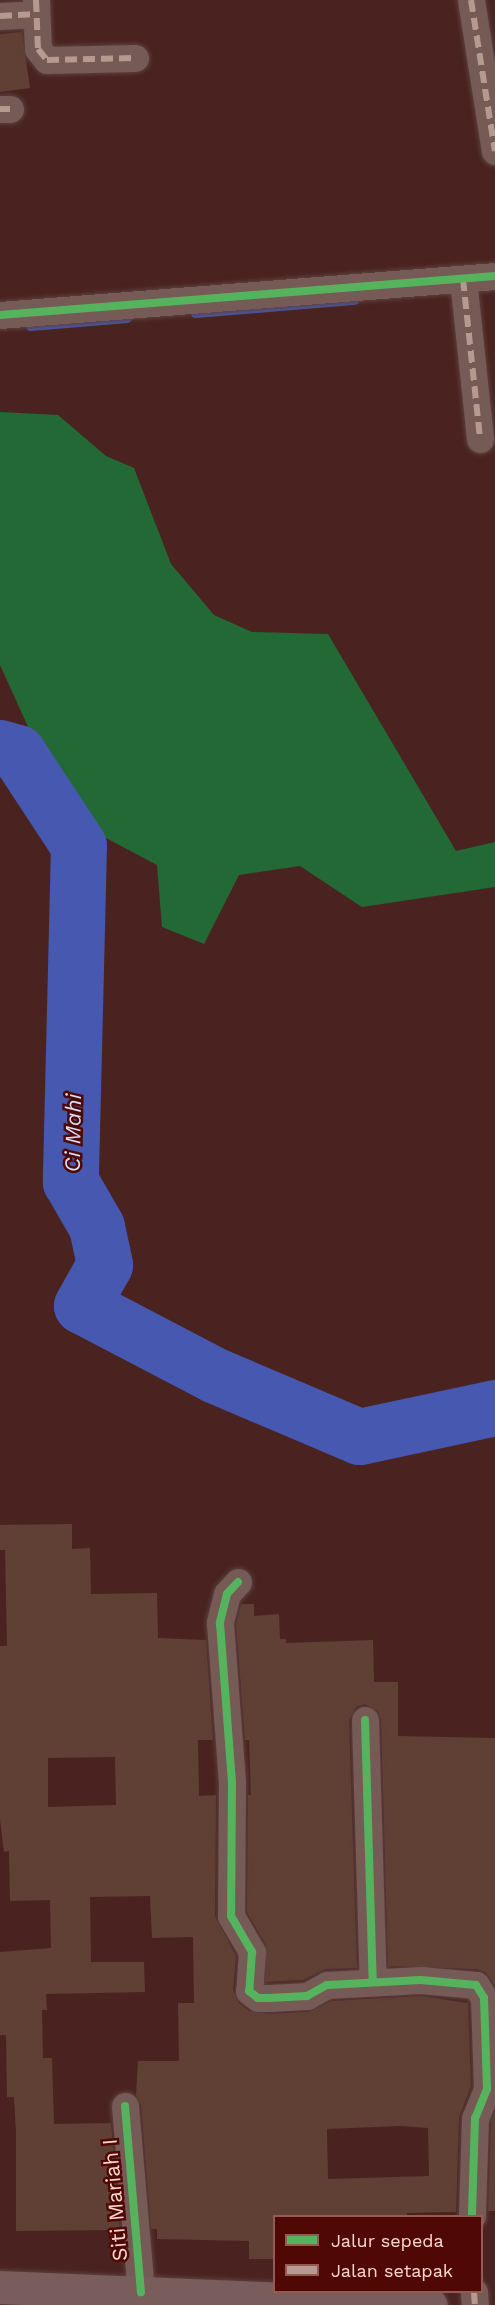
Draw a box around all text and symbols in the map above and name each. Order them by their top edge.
water label: Ci Mahi [59,1094,87,1172]
street label: Siti Mariah I [97,2138,133,2262]
legend [273,2215,483,2293]
text: Jalur sepeda [331,2230,444,2251]
text: Jalan setapak [331,2260,453,2281]

